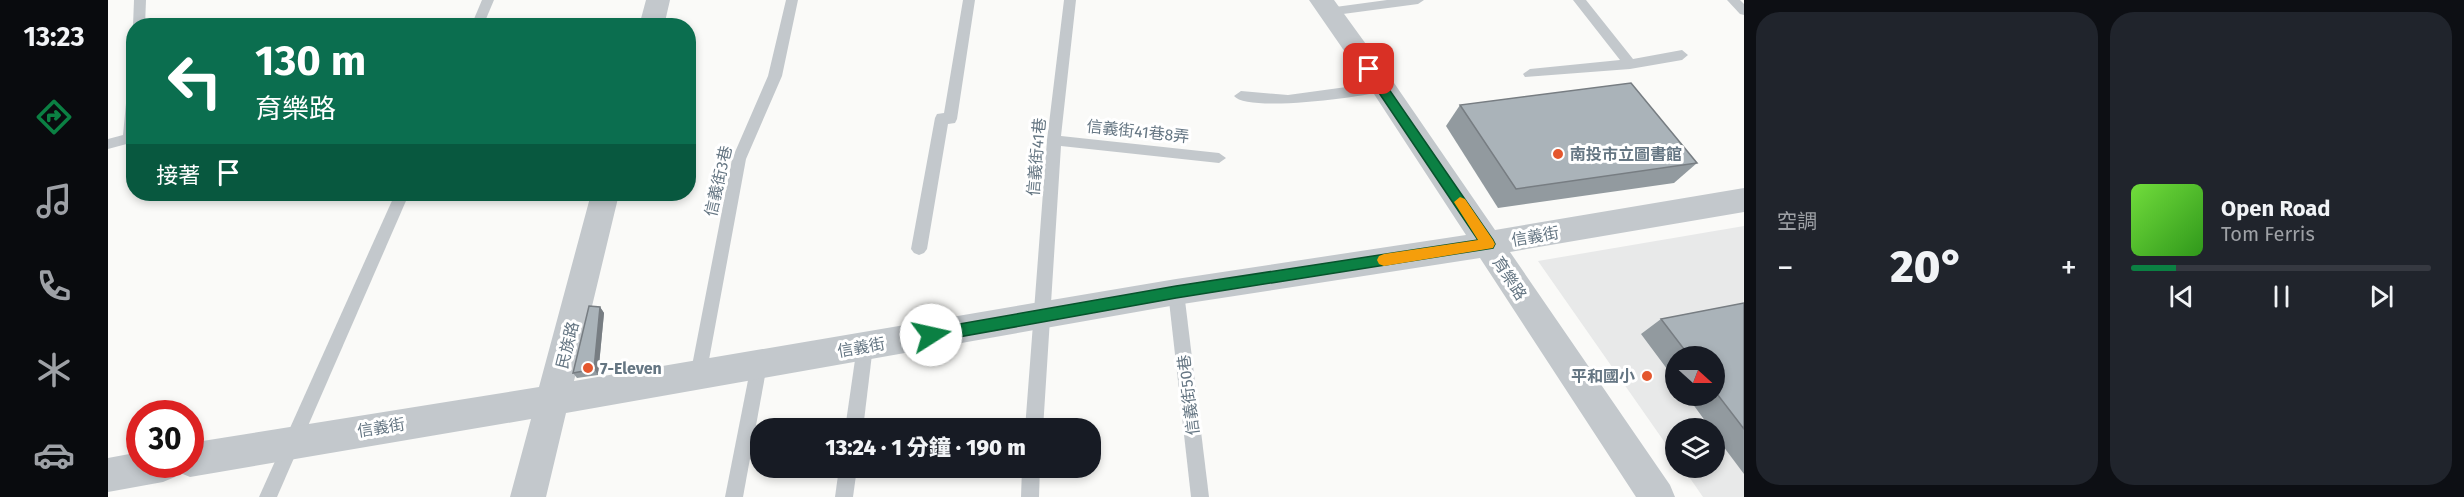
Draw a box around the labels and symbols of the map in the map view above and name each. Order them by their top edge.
pin [1343,43,1394,94]
street label: 信義街41巷 [1024,117,1049,197]
street label: 信義街41巷8弄 [1086,117,1190,146]
street label: 信義街3巷 [701,144,736,218]
place label: 南投市立圖書館 [1570,145,1682,164]
marker: 南投市立圖書館 [1551,147,1565,161]
street label: 信義街 [1510,223,1560,250]
street label: 育樂路 [1489,253,1531,304]
position arrow [899,303,963,367]
street label: 民族路 [552,320,583,371]
street label: 信義街 [836,334,886,361]
north arrow [1665,346,1725,406]
street label: 信義街50巷 [1174,354,1203,436]
place label: 7-Eleven [600,359,662,378]
marker: 7-Eleven [581,361,595,375]
place label: 平和國小 [1571,367,1635,386]
marker: 平和國小 [1640,369,1654,383]
speed limit sign: 30 [126,400,204,478]
street label: 信義街 [356,414,406,441]

